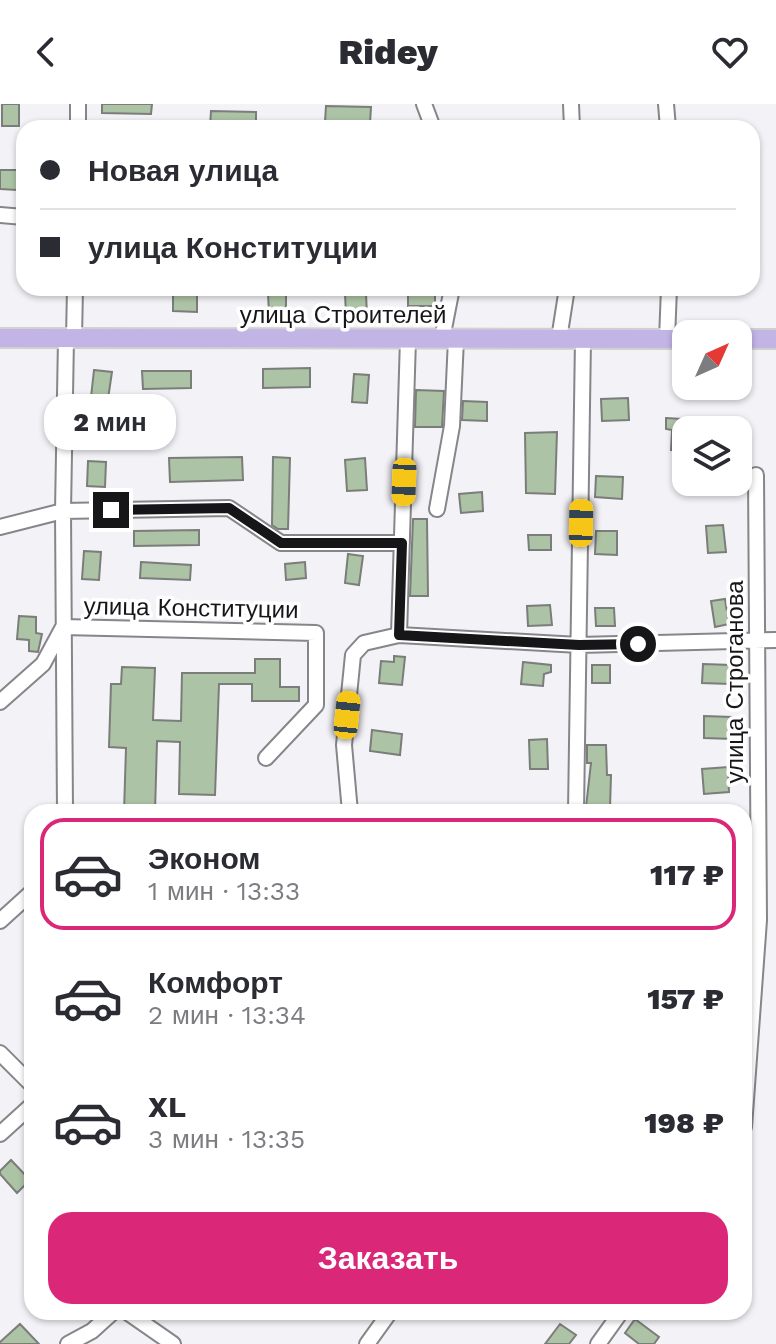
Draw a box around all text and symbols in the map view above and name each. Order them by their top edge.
icon: back [24,30,68,74]
icon: heart [708,30,752,74]
text: Ridey [338,31,438,73]
text: Новая улица [88,153,278,188]
text: улица Конституции [88,230,378,265]
street label: улица Строителей [240,301,446,329]
north arrow [672,320,752,400]
map controls [672,320,752,496]
callout: 2 мин [45,394,177,450]
text: 2 мин [73,407,147,437]
button: layers [672,416,752,496]
car [391,458,417,506]
route end [93,492,129,528]
car [569,499,593,547]
street label: улица Строганова [721,580,749,784]
street label: улица Конституции [83,592,299,624]
route start [620,626,656,662]
car [333,690,361,740]
icon: car [52,838,124,910]
text: Эконом [148,841,261,876]
text: 117 ₽ [650,857,724,892]
text: 1 мин · 13:33 [148,876,300,906]
icon: car [52,962,124,1034]
text: Комфорт [148,965,283,1000]
text: 157 ₽ [647,981,724,1016]
text: 2 мин · 13:34 [148,1000,306,1030]
icon: car [52,1086,124,1158]
text: XL [148,1089,186,1124]
text: 198 ₽ [644,1105,724,1140]
text: 3 мин · 13:35 [148,1124,305,1154]
button: Заказать [48,1212,728,1304]

